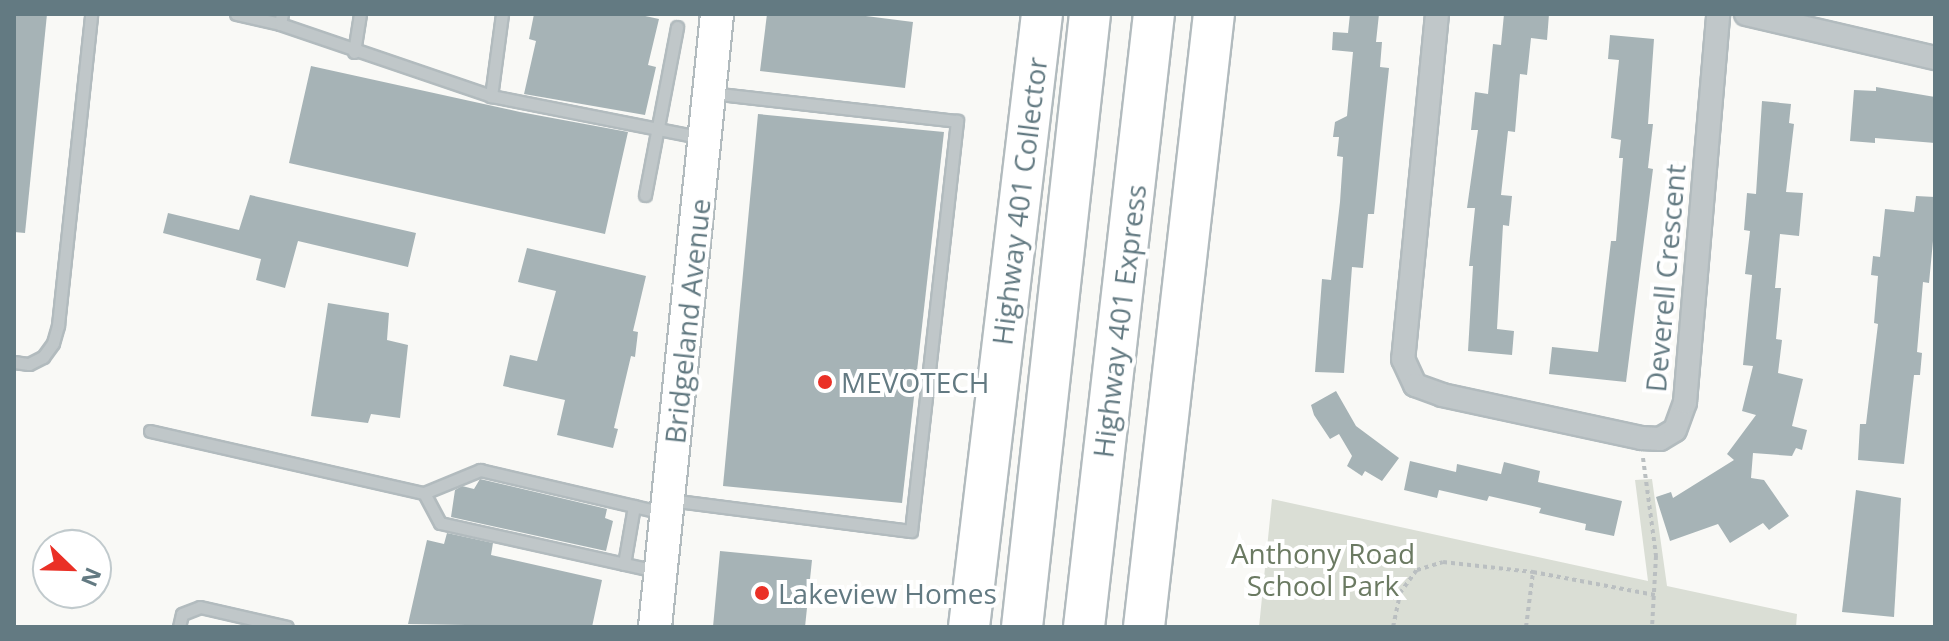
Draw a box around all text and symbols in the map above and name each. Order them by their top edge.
street label: Highway 401 Collector [985,55,1053,347]
street label: Deverell Crescent [1638,163,1692,393]
street label: Highway 401 Express [1086,182,1152,460]
street label: Bridgeland Avenue [657,197,717,445]
place label: MEVOTECH [841,365,989,399]
marker: MEVOTECH [816,373,834,391]
north arrow [32,529,112,609]
park label: Anthony Road School Park [1231,536,1415,602]
text: N [75,563,110,592]
place label: Lakeview Homes [778,576,997,610]
marker: Lakeview Homes [753,584,771,602]

